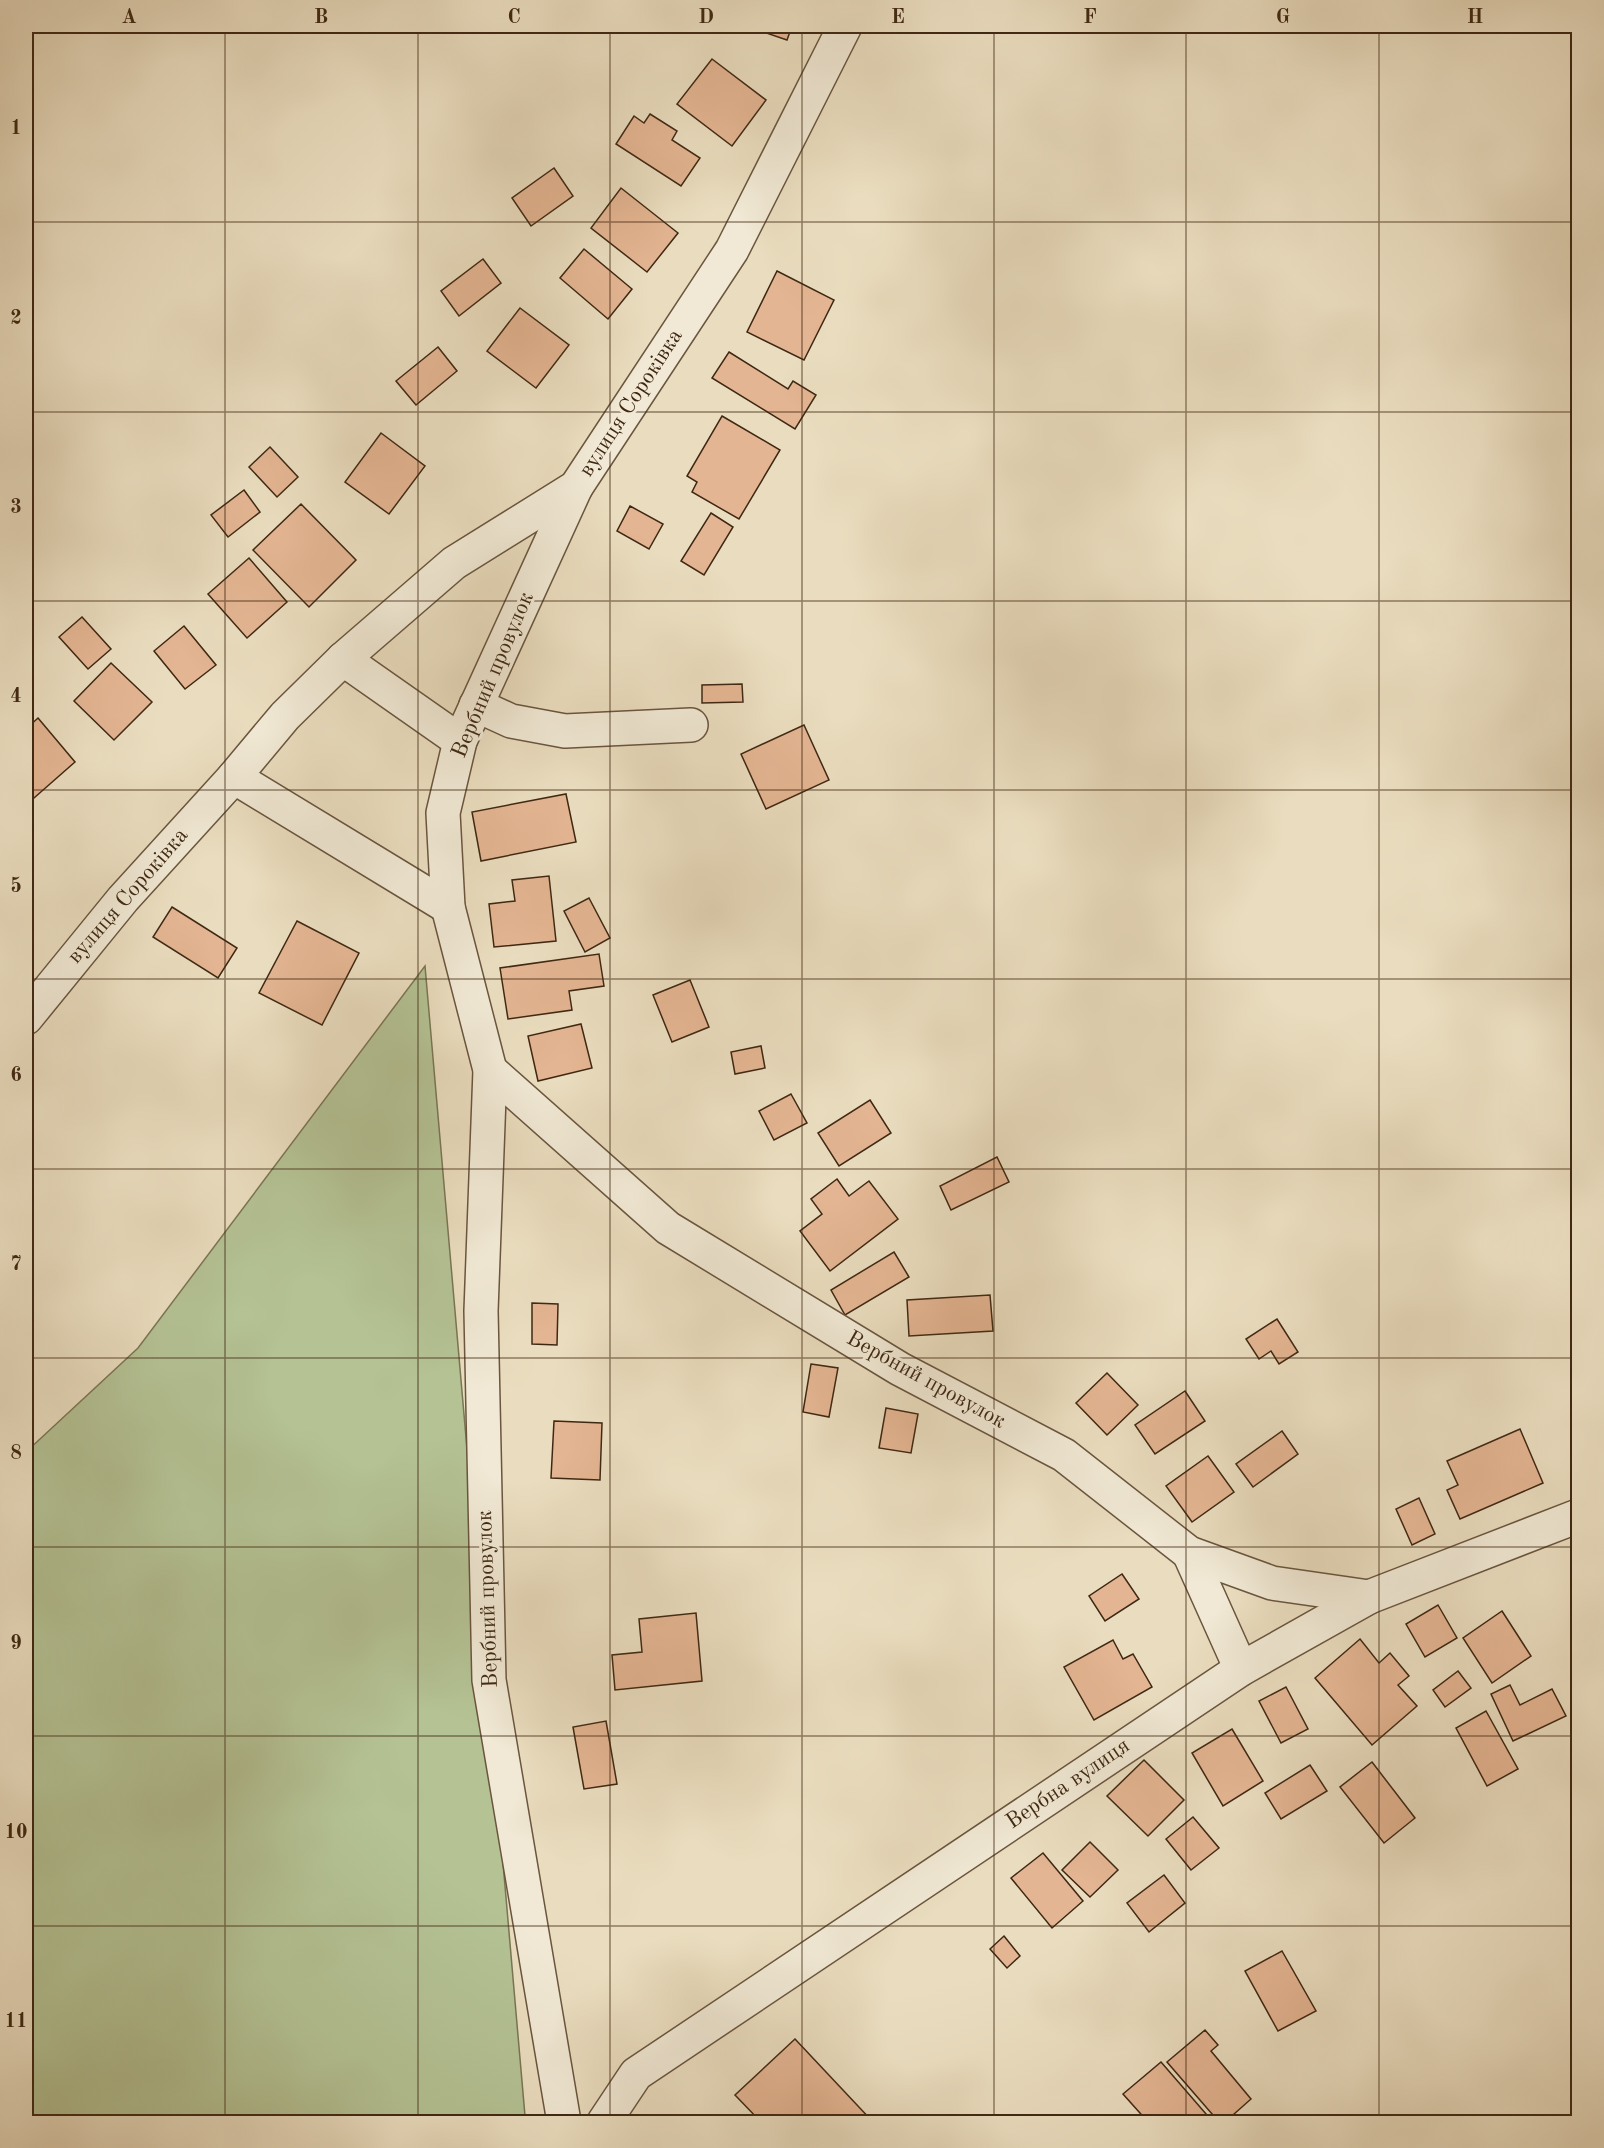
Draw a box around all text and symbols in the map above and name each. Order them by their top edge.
text: A [121,8,137,28]
text: B [314,8,328,28]
text: C [507,8,521,28]
text: D [698,8,714,28]
text: E [891,8,905,28]
text: F [1083,8,1097,28]
text: G [1276,8,1290,28]
text: H [1467,8,1483,28]
text: 1 [10,119,22,139]
text: 2 [10,309,22,329]
street label: вулиця Сороківка [575,325,687,481]
text: 3 [10,498,22,518]
street label: Вербний провулок [448,589,538,761]
text: 4 [10,687,22,707]
street label: вулиця Сороківка [64,824,192,968]
text: 5 [10,876,22,897]
text: 6 [10,1066,22,1086]
text: 7 [10,1255,22,1275]
street label: Вербний провулок [843,1327,1009,1433]
text: 8 [10,1444,22,1464]
street label: Вербний провулок [474,1510,502,1688]
text: 9 [10,1634,22,1654]
street label: Вербна вулиця [1002,1735,1134,1833]
text: 10 [4,1823,28,1843]
text: 11 [4,2012,28,2032]

